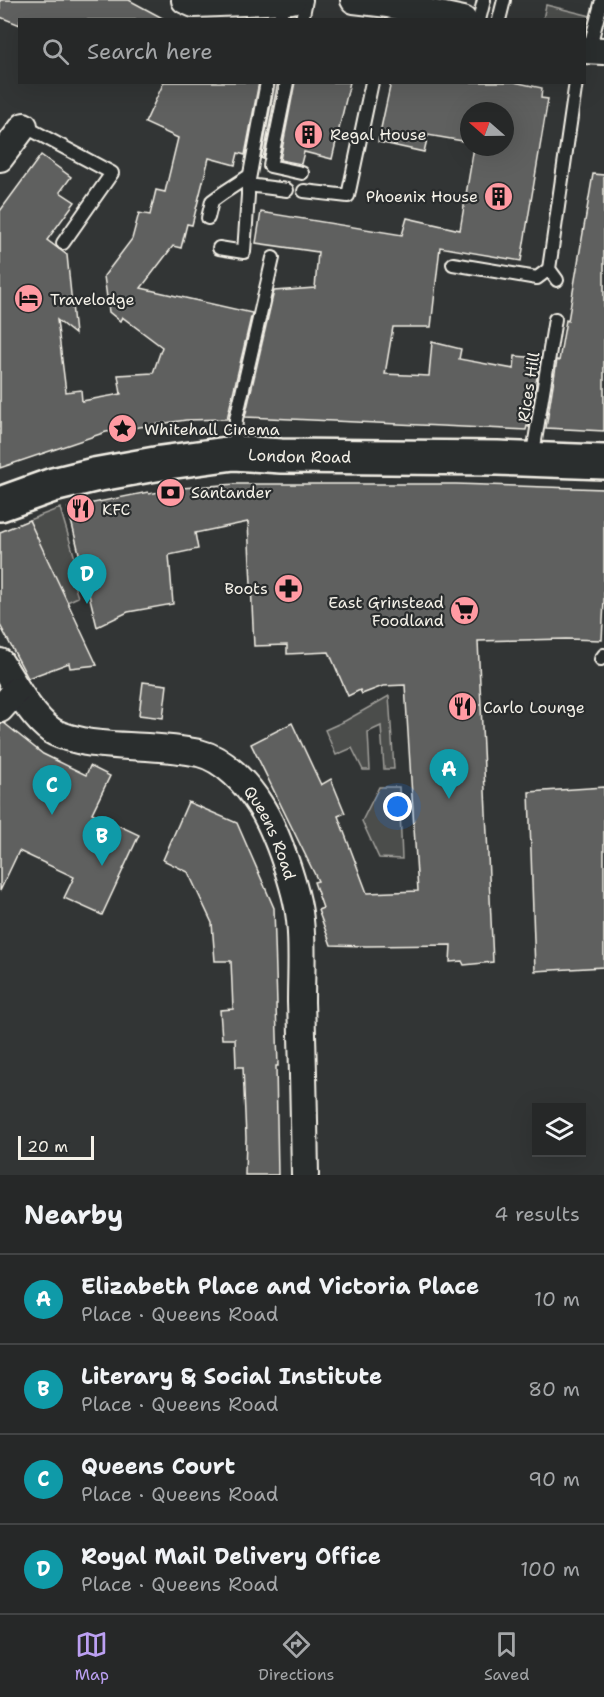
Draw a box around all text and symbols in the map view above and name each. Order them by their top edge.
search box [18,18,586,84]
icon: search [39,35,72,68]
text: Search here [87,37,213,66]
north arrow [460,102,514,156]
building icon: Regal House [293,118,325,150]
place label: Regal House [330,124,427,145]
building icon: Phoenix House [483,180,515,212]
place label: Phoenix House [366,186,478,207]
hotel icon: Travelodge [13,283,45,315]
place label: Travelodge [50,289,135,310]
street label: Rices Hill [513,350,544,424]
place icon: Whitehall Cinema [107,413,139,445]
place label: Whitehall Cinema [144,419,280,440]
street label: London Road [248,444,351,468]
bank icon: Santander [154,476,186,508]
place label: Santander [191,482,272,503]
restaurant icon: KFC [65,493,97,525]
place label: KFC [102,499,131,520]
pin: D [68,554,106,604]
pharmacy icon: Boots [273,572,305,604]
place label: Boots [224,578,268,599]
place label: East Grinstead Foodland [328,592,444,631]
supermarket icon: East Grinstead Foodland [449,595,481,627]
restaurant icon: Carlo Lounge [446,691,478,723]
place label: Carlo Lounge [483,697,585,718]
pin: A [430,750,468,799]
pin: C [32,766,72,815]
street label: Queens Road [239,782,301,882]
your location [383,792,412,821]
pin: B [82,816,122,866]
map controls [532,1103,586,1157]
button: layers [532,1103,586,1157]
scale bar [18,1133,94,1160]
text: 20 m [27,1136,68,1157]
text: Nearby [24,1197,123,1232]
text: 4 results [494,1201,580,1227]
text: Elizabeth Place and Victoria Place [81,1272,479,1301]
text: A [36,1286,51,1312]
text: 10 m [534,1286,580,1312]
text: Place · Queens Road [81,1301,278,1327]
text: Literary & Social Institute [81,1362,382,1391]
text: B [37,1376,50,1402]
text: 80 m [528,1376,580,1402]
text: Place · Queens Road [81,1391,278,1417]
text: Queens Court [81,1452,235,1481]
text: C [37,1466,50,1492]
text: 90 m [528,1466,580,1492]
text: Place · Queens Road [81,1481,278,1507]
text: Royal Mail Delivery Office [81,1542,381,1571]
text: D [36,1556,51,1582]
text: 100 m [520,1556,580,1582]
text: Place · Queens Road [81,1571,278,1597]
tab: Map [75,1628,109,1685]
tab: Directions [258,1628,335,1685]
tab: Saved [484,1628,529,1685]

